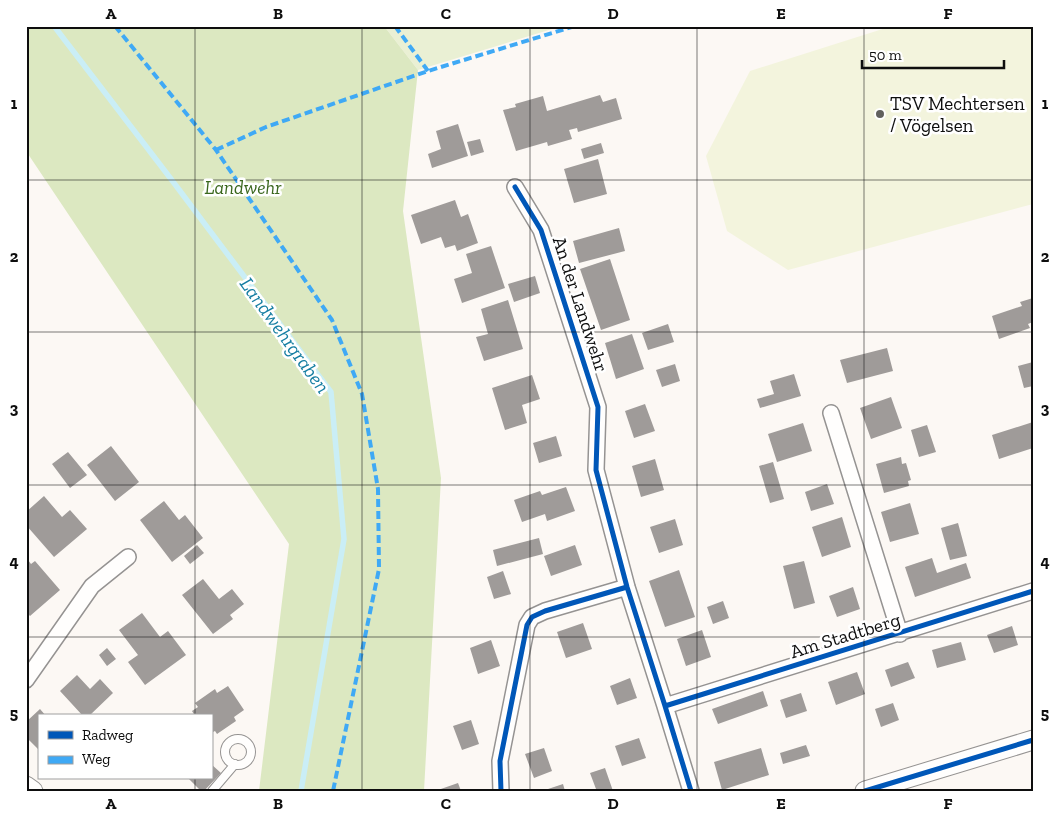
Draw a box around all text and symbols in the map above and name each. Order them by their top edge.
text: A [106,4,117,23]
text: B [273,4,283,23]
text: C [441,4,451,23]
text: D [607,4,619,23]
text: E [776,4,786,23]
text: F [943,4,953,23]
scale bar [862,38,1004,70]
text: 50 m [869,46,902,64]
place label: TSV Mechtersen / Vögelsen [890,92,1025,137]
text: 1 [11,94,18,113]
text: 1 [1042,94,1049,113]
marker: TSV Mechtersen / Vögelsen [874,108,886,120]
park label: Landwehr [204,176,282,199]
street label: An der Landwehr [548,233,613,375]
text: 2 [10,247,19,266]
text: 2 [1041,247,1050,266]
water label: Landwehrgraben [235,272,335,398]
text: 3 [10,399,19,418]
text: 3 [1041,399,1050,418]
text: 4 [9,552,19,571]
text: 4 [1040,552,1050,571]
street label: Am Stadtberg [787,608,904,663]
text: 5 [10,704,18,723]
text: 5 [1041,704,1049,723]
legend [38,714,212,780]
text: Radweg [82,726,133,744]
text: Weg [82,750,111,768]
text: A [106,794,117,813]
text: B [273,794,283,813]
text: C [441,794,451,813]
text: D [607,794,619,813]
text: E [776,794,786,813]
text: F [943,794,953,813]

